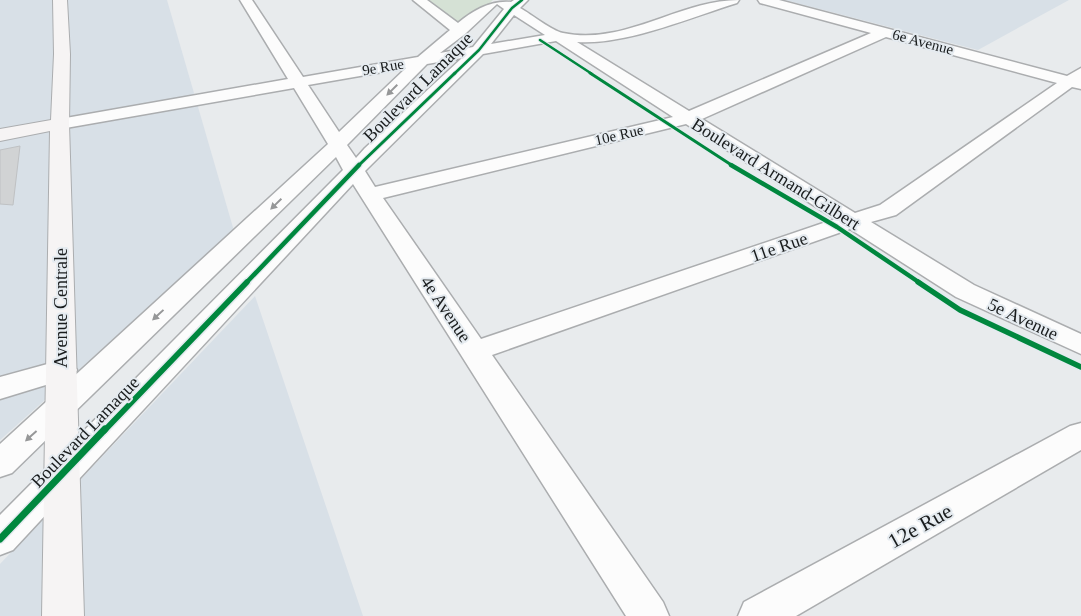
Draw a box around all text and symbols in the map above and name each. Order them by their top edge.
street label: 6e Avenue [891,26,956,58]
street label: Boulevard Lamaque [359,28,477,146]
street label: 9e Rue [361,55,405,79]
one-way arrow [386,84,398,96]
street label: Boulevard Armand-Gilbert [688,114,864,234]
street label: 10e Rue [593,122,645,148]
one-way arrow [270,198,282,210]
street label: 11e Rue [748,228,810,266]
street label: Avenue Centrale [51,248,71,368]
street label: 4e Avenue [417,272,475,346]
street label: 5e Avenue [985,294,1061,344]
one-way arrow [152,309,164,321]
street label: Boulevard Lamaque [27,372,143,492]
one-way arrow [25,430,37,442]
street label: 12e Rue [884,499,956,553]

